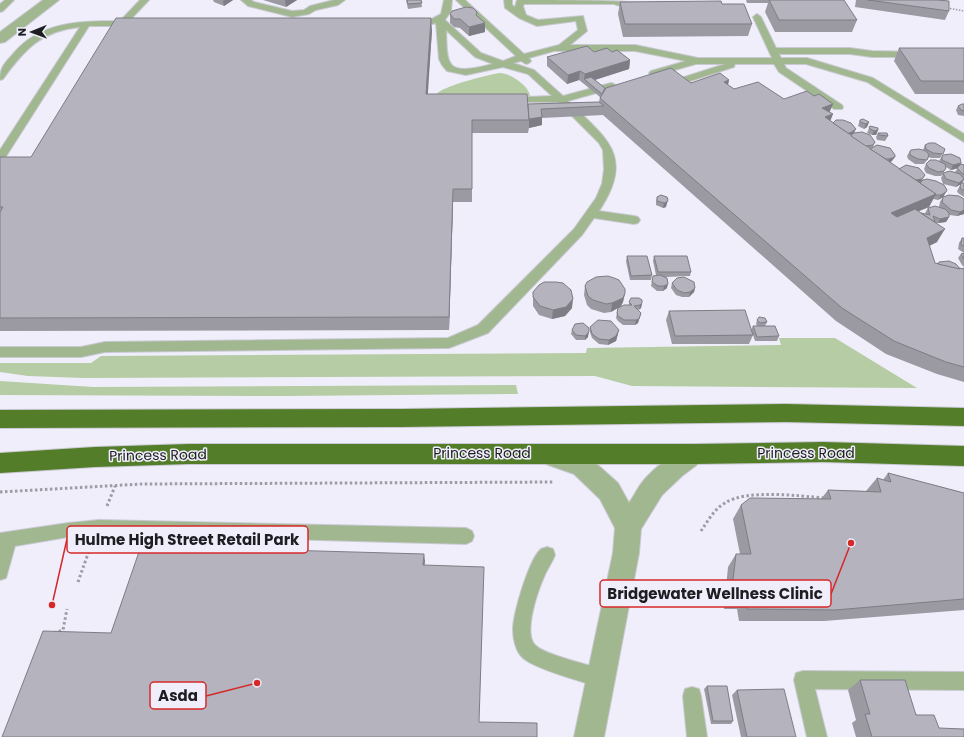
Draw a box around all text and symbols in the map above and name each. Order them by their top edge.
north arrow [12,12,52,52]
text: N [14,28,30,36]
street label: Princess Road [433,443,531,463]
street label: Princess Road [757,443,855,463]
street label: Princess Road [109,444,207,466]
callout: Hulme High Street Retail Park [67,526,308,553]
text: Hulme High Street Retail Park [75,529,300,550]
callout: Bridgewater Wellness Clinic [600,580,831,607]
text: Bridgewater Wellness Clinic [607,583,823,604]
callout: Asda [150,682,206,709]
text: Asda [158,685,198,706]

